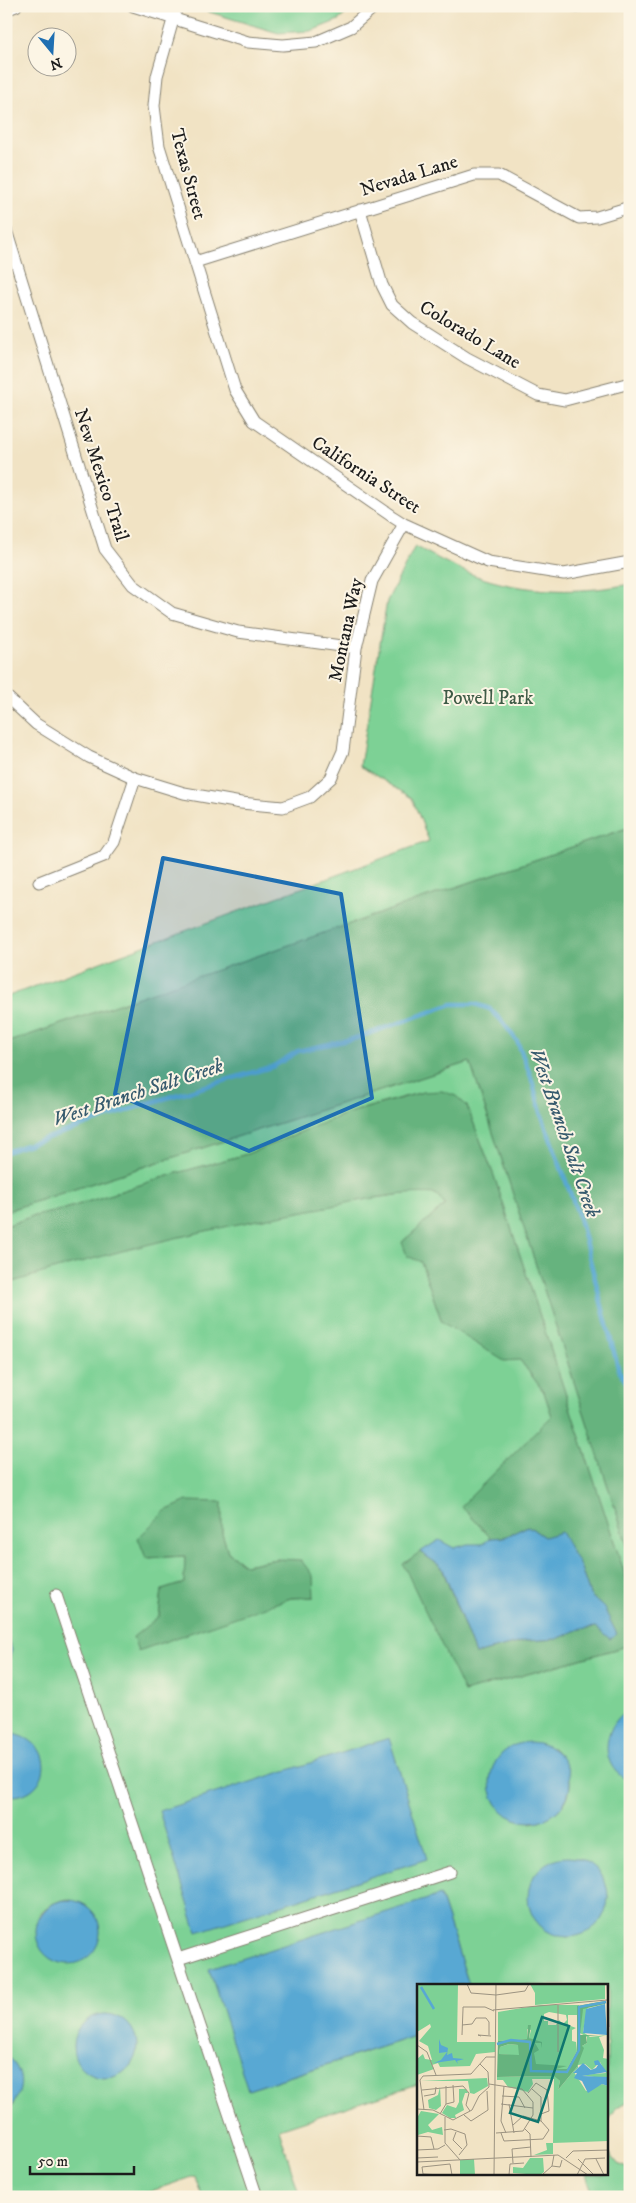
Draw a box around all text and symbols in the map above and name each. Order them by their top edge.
north arrow [28,28,78,78]
text: N [47,53,64,74]
street label: Texas Street [165,126,211,222]
street label: Nevada Lane [358,150,461,202]
street label: Colorado Lane [415,296,525,374]
street label: New Mexico Trail [69,406,133,545]
street label: California Street [307,431,425,519]
street label: Montana Way [324,575,368,684]
park label: Powell Park [443,687,534,710]
water label: West Branch Salt Creek [523,1045,605,1222]
water label: West Branch Salt Creek [50,1053,227,1132]
inset map [417,1984,608,2176]
scale bar [30,2143,134,2175]
text: 50 m [38,2152,68,2171]

